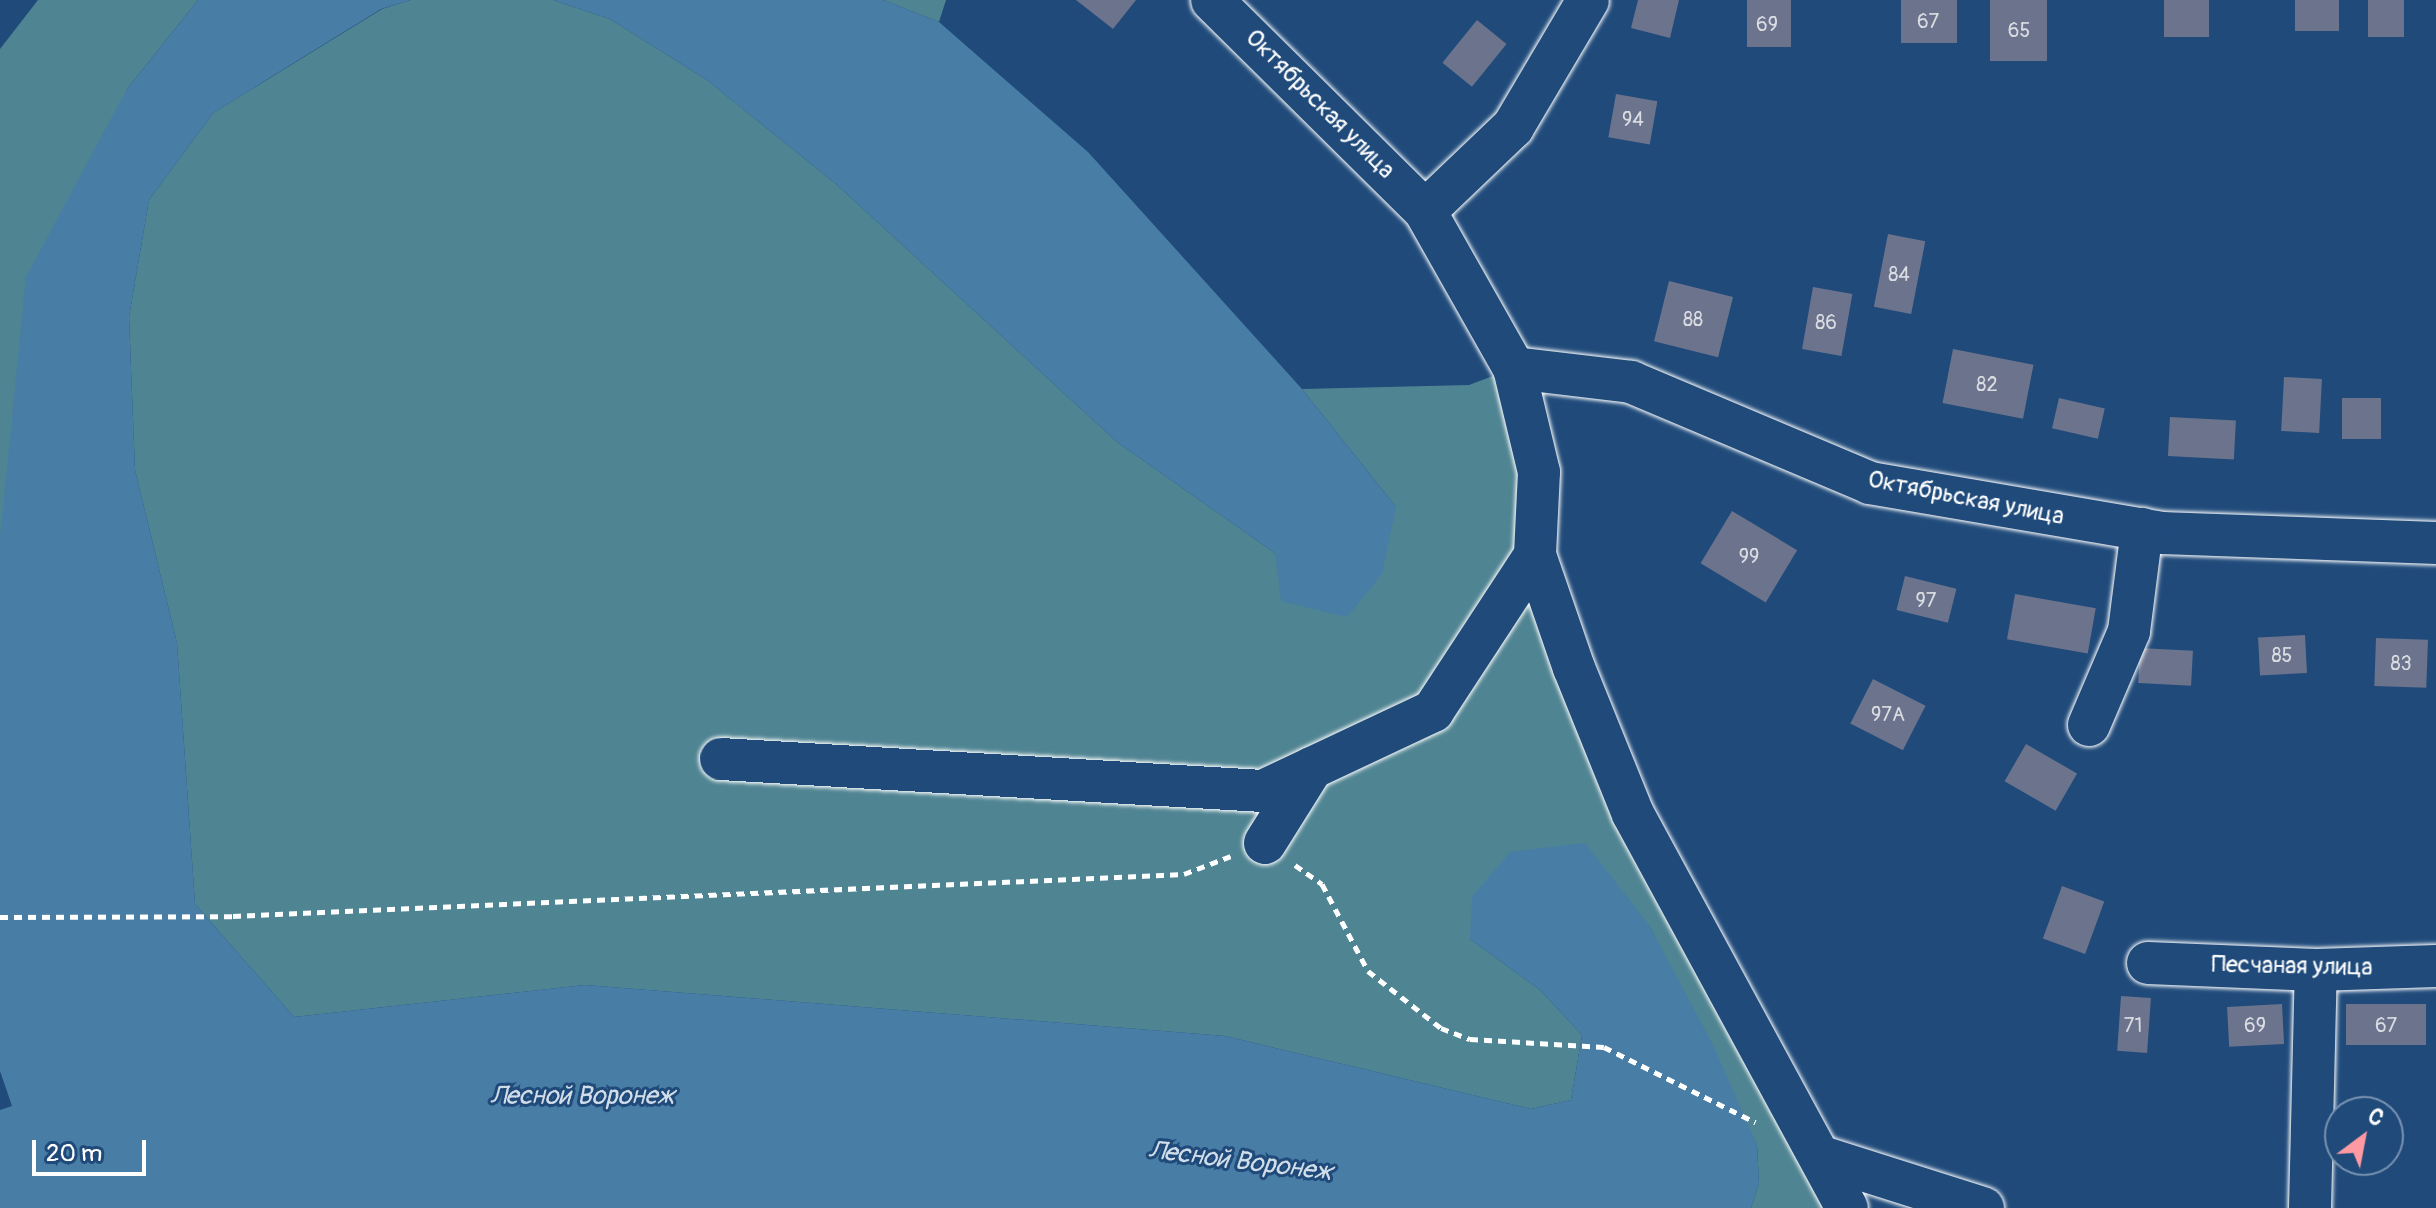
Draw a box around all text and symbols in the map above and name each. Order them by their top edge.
house number: 67 [1917,9,1939,33]
house number: 69 [1756,12,1778,36]
house number: 65 [2008,18,2030,42]
street label: Октябрьская улица [1239,23,1401,185]
house number: 94 [1622,107,1644,131]
house number: 84 [1888,262,1910,286]
house number: 88 [1683,307,1703,331]
house number: 86 [1815,310,1837,334]
house number: 82 [1976,372,1998,396]
street label: Октябрьская улица [1866,465,2066,531]
house number: 99 [1739,544,1759,568]
house number: 97 [1916,588,1936,612]
house number: 85 [2272,643,2292,667]
house number: 83 [2390,651,2412,675]
house number: 97А [1871,702,1905,726]
street label: Песчаная улица [2211,950,2373,982]
house number: 71 [2124,1013,2142,1037]
house number: 69 [2244,1013,2266,1037]
house number: 67 [2375,1013,2397,1037]
water label: Лесной Воронеж [490,1081,674,1113]
north arrow [2324,1096,2404,1176]
text: С [2362,1102,2389,1133]
scale bar [36,1124,150,1174]
water label: Лесной Воронеж [1147,1135,1333,1189]
text: 20 m [46,1139,102,1168]

